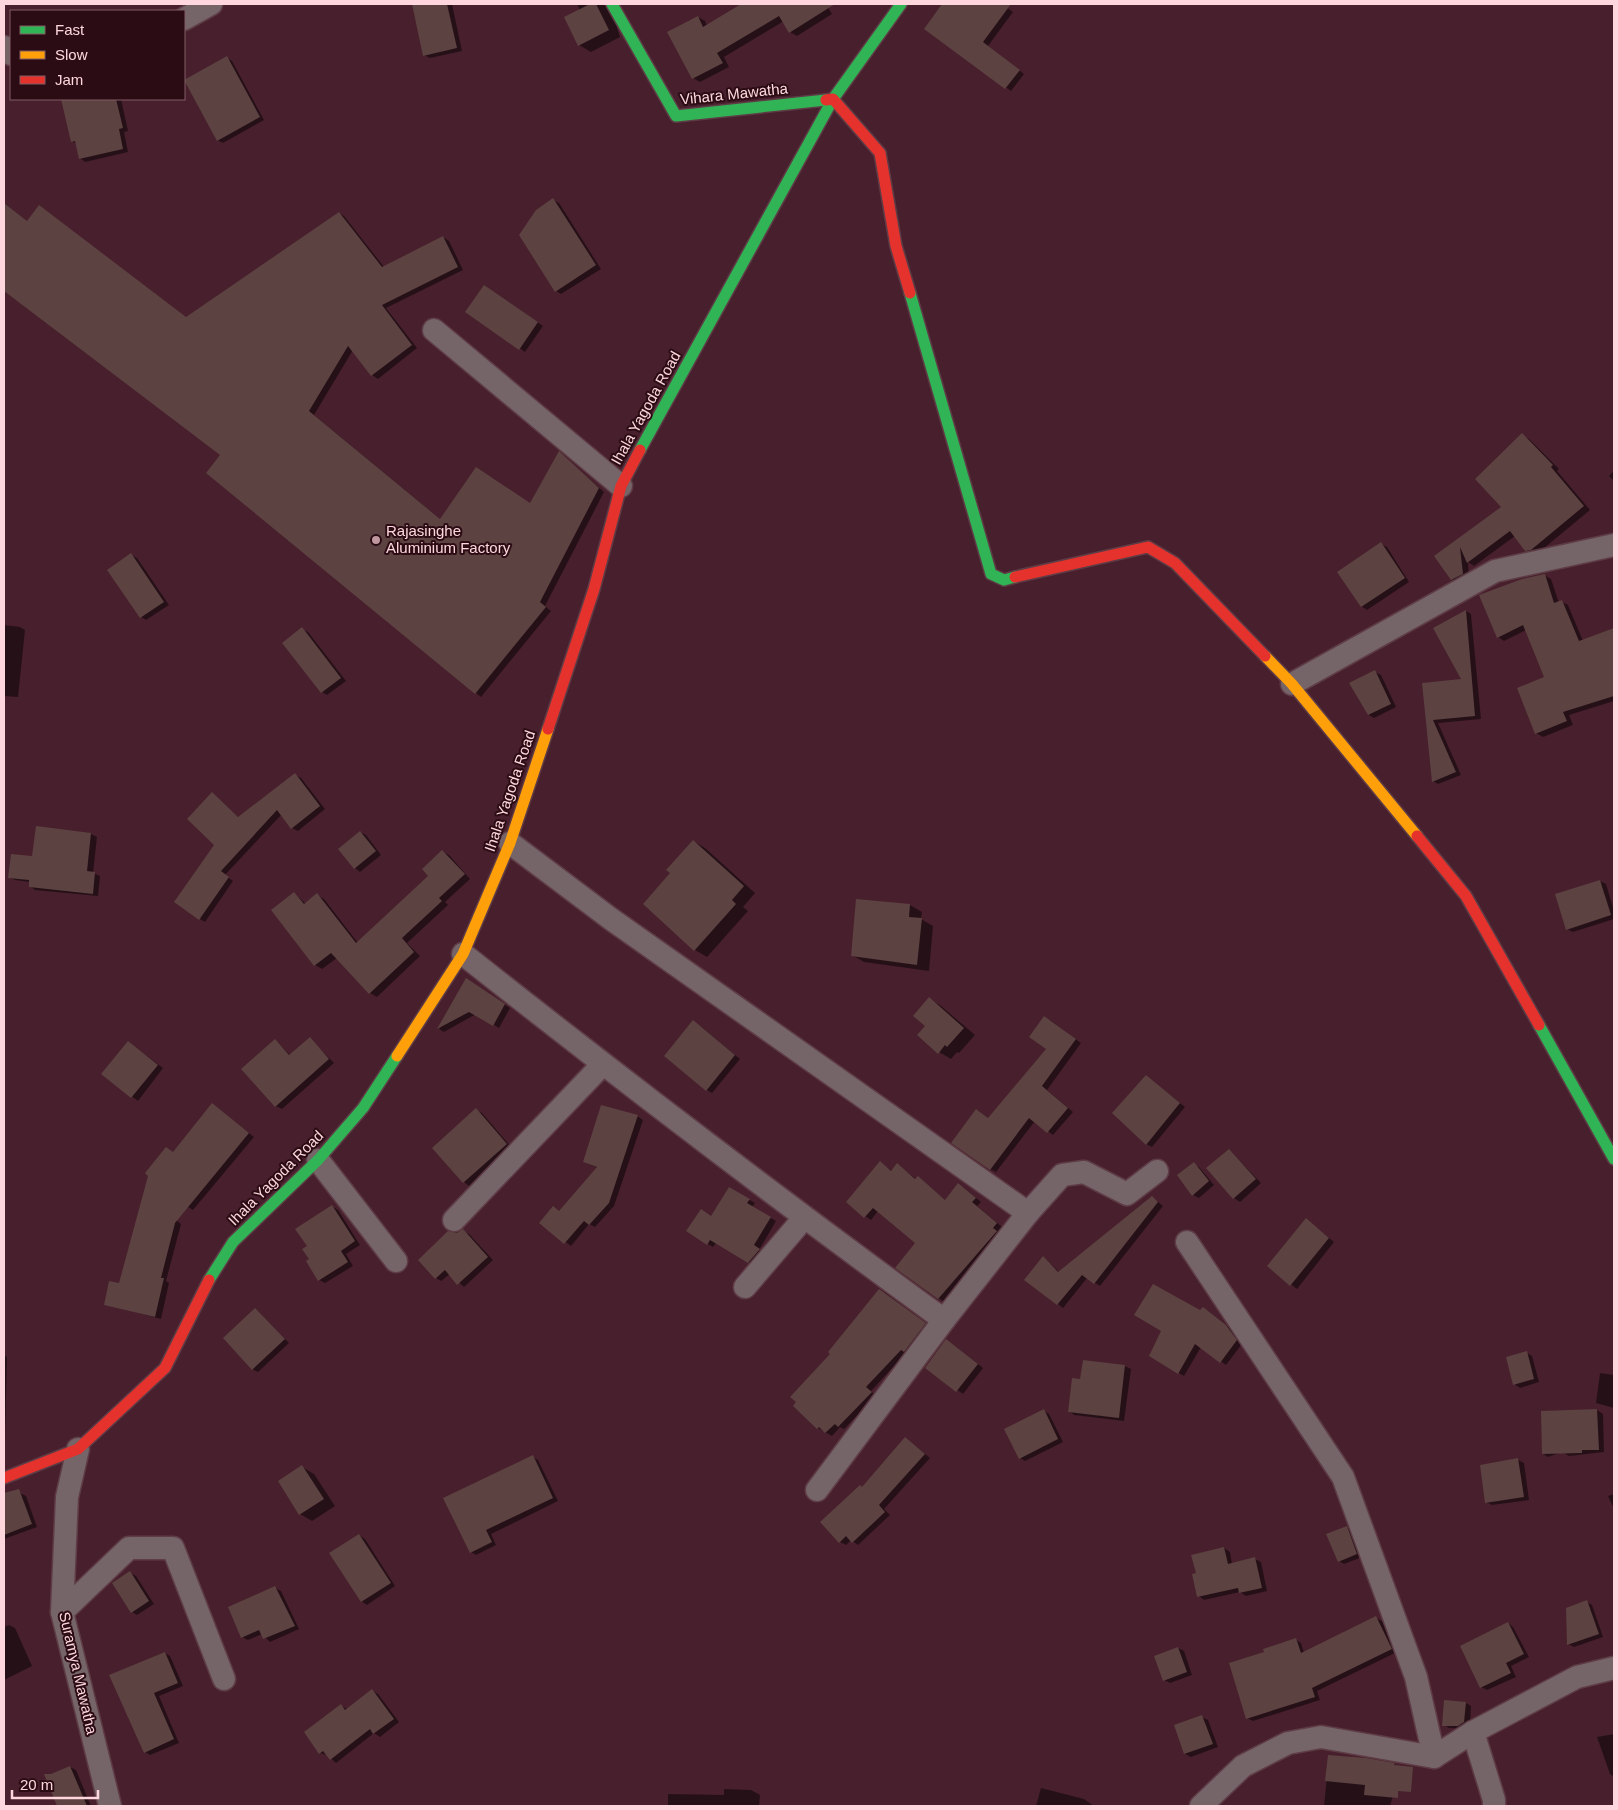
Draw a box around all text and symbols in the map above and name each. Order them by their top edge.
legend [10,10,185,100]
text: Fast [55,21,85,38]
text: Slow [55,46,88,63]
text: Jam [55,71,83,88]
street label: Vihara Mawatha [679,79,789,108]
street label: Ihala Yagoda Road [607,348,684,467]
place label: Rajasinghe Aluminium Factory [386,522,511,556]
marker: Rajasinghe Aluminium Factory [370,534,382,546]
street label: Ihala Yagoda Road [481,728,538,854]
street label: Ihala Yagoda Road [225,1127,327,1229]
street label: Suramya Mawatha [56,1610,101,1736]
scale bar [12,1768,99,1800]
text: 20 m [20,1776,53,1793]

